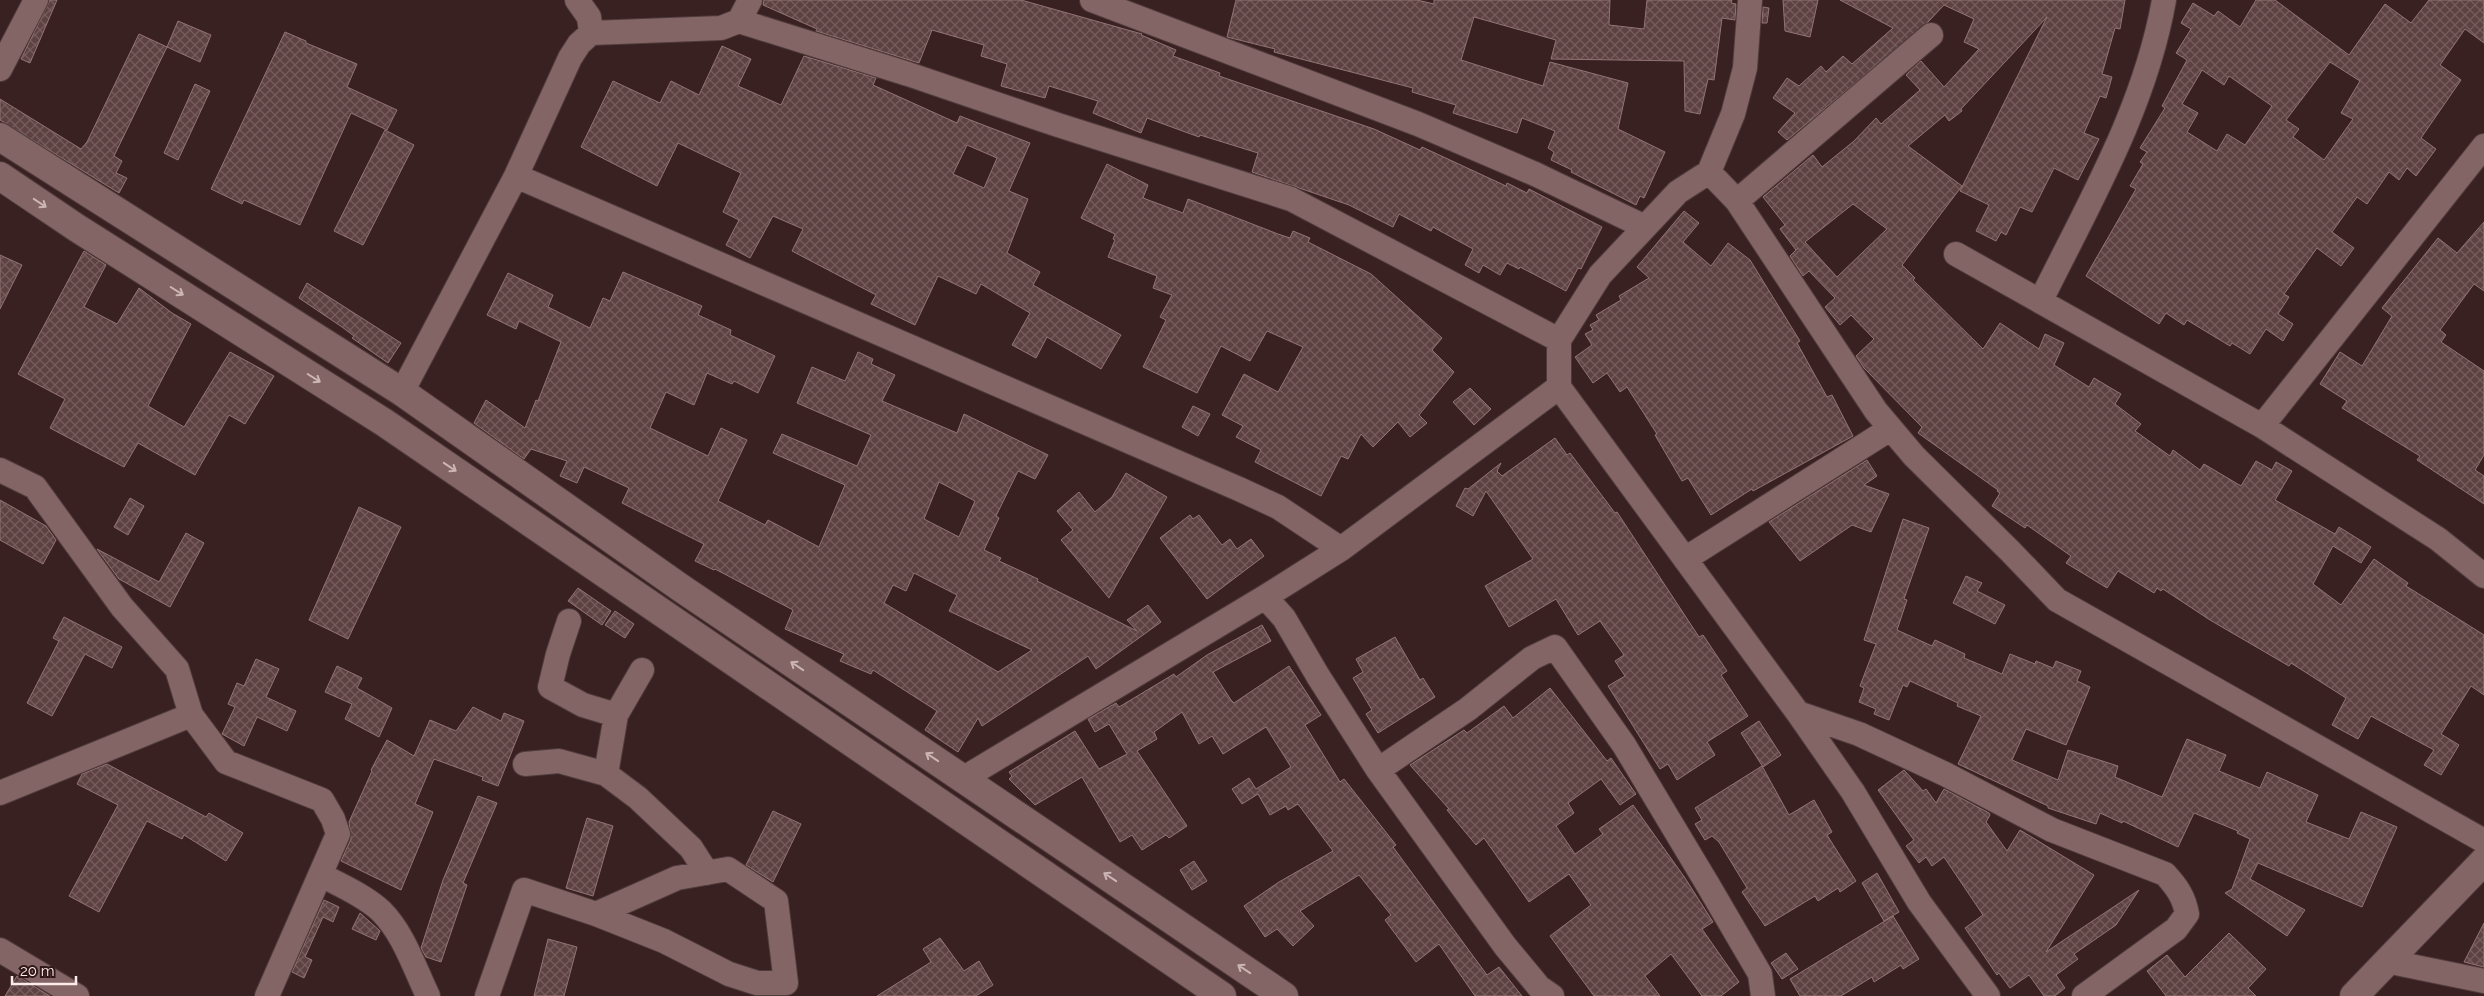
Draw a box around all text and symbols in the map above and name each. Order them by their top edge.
one-way arrow [33,198,47,208]
one-way arrow [170,286,184,296]
one-way arrow [307,373,321,383]
one-way arrow [443,462,457,472]
one-way arrow [790,661,804,671]
one-way arrow [925,752,939,762]
one-way arrow [1103,872,1117,882]
scale bar [12,954,76,986]
text: 20 m [20,962,55,980]
one-way arrow [1237,964,1251,974]

